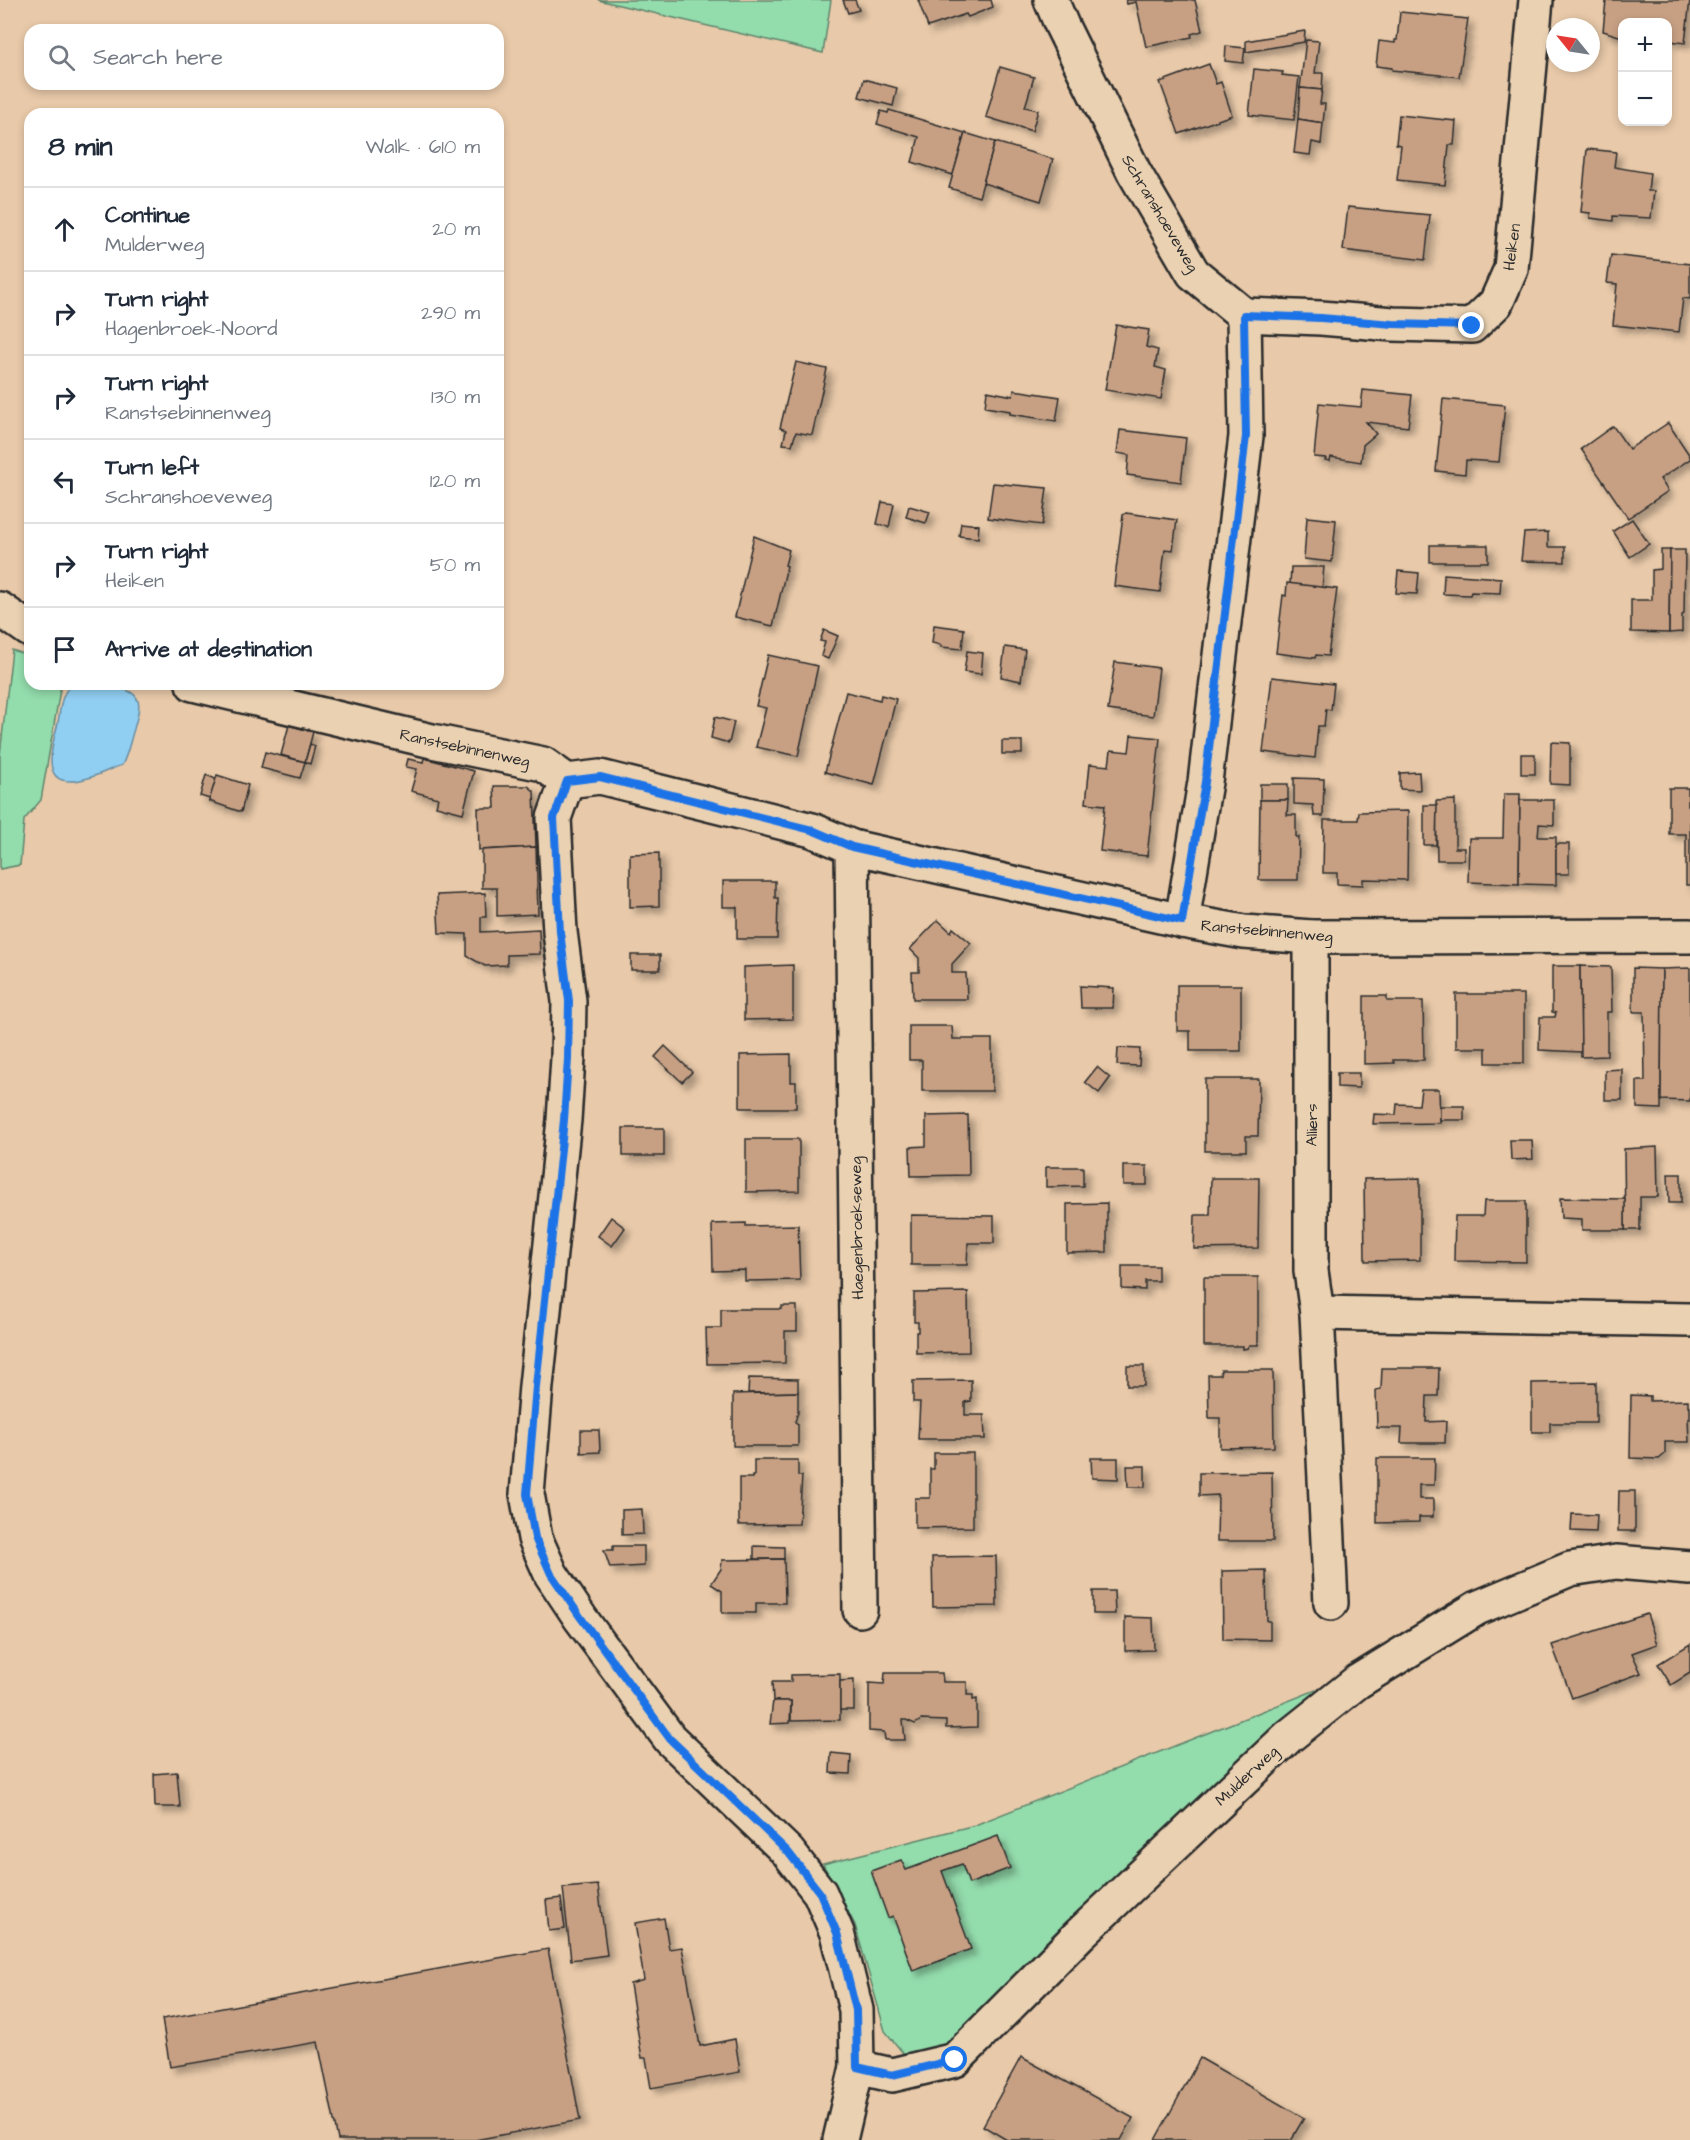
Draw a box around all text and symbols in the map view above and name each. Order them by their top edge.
north arrow [1546,18,1600,72]
map controls [1618,18,1672,126]
button: + [1618,18,1672,72]
search box [24,24,504,90]
icon: search [45,41,78,74]
text: Search here [93,42,223,73]
button: − [1618,72,1672,126]
text: 8 min [48,129,112,165]
text: Walk · 610 m [365,133,480,161]
street label: Schranshoeveweg [1115,151,1204,277]
text: Continue [105,200,190,231]
icon: ahead [48,213,81,246]
text: 20 m [432,215,480,243]
street label: Heiken [1498,222,1526,272]
text: Mulderweg [105,231,204,259]
text: Turn right [105,284,208,315]
icon: right [48,297,81,330]
text: 290 m [421,299,480,327]
route end [1458,312,1484,338]
text: Hagenbroek-Noord [105,315,278,343]
text: Turn right [105,368,208,399]
icon: right [48,381,81,414]
text: 130 m [431,383,480,411]
text: Ranstsebinnenweg [105,399,271,427]
text: Turn left [105,452,199,483]
icon: left [48,465,81,498]
text: 120 m [430,467,480,495]
text: Schranshoeveweg [105,483,272,511]
text: Turn right [105,536,208,567]
icon: right [48,549,81,582]
text: 50 m [430,551,480,579]
text: Heiken [105,567,164,595]
icon: arrive [48,633,81,666]
text: Arrive at destination [105,634,312,665]
street label: Ranstsebinnenweg [397,723,532,774]
street label: Ranstsebinnenweg [1200,914,1334,949]
street label: Alliers [1301,1103,1323,1147]
street label: Haegenbroekseweg [845,1156,870,1300]
street label: Mulderweg [1210,1741,1284,1812]
route start [941,2046,967,2072]

